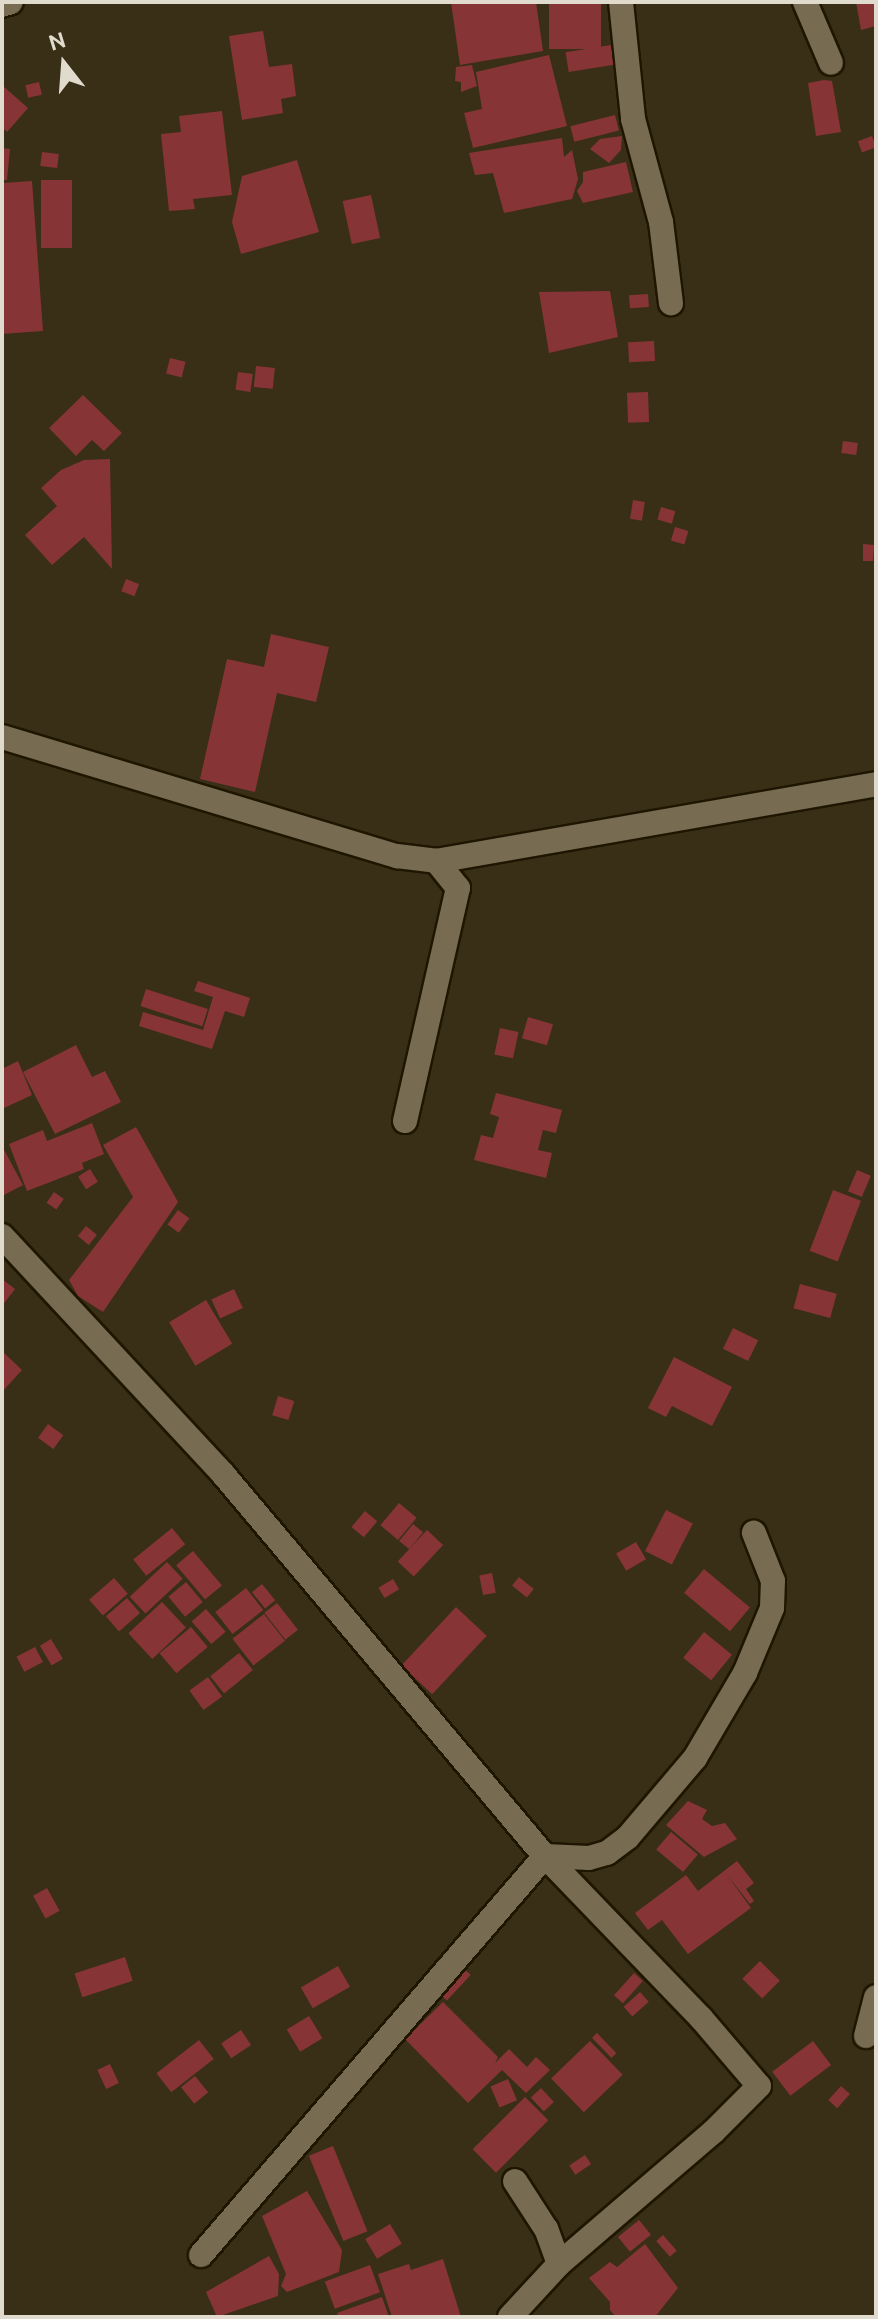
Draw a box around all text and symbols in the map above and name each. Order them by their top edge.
north arrow [24,24,104,104]
text: N [45,26,68,55]

